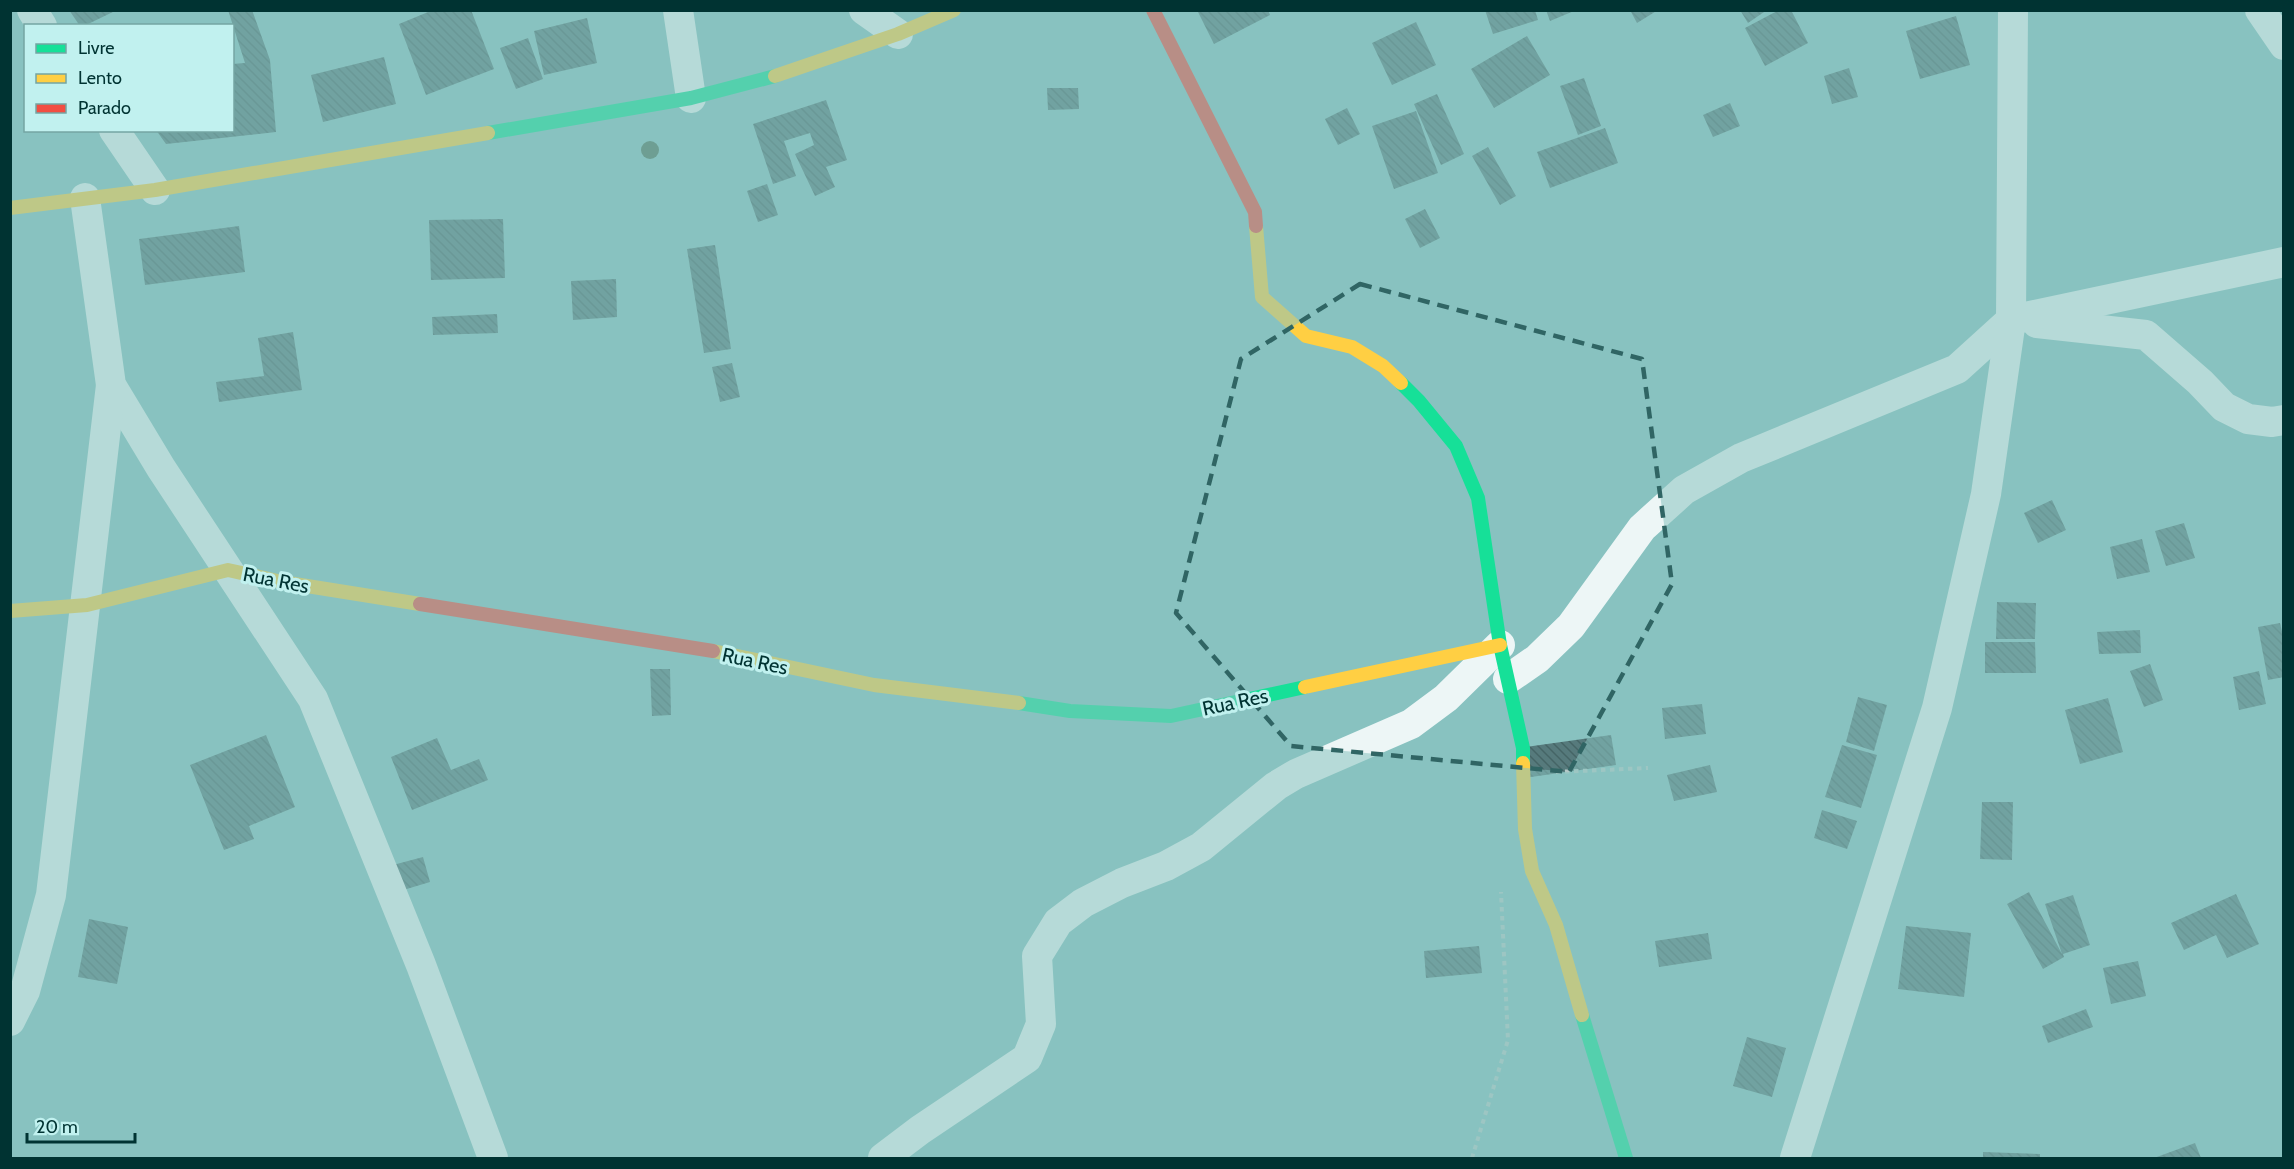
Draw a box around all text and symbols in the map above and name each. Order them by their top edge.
legend [24,24,234,132]
text: Livre [78,37,114,59]
text: Lento [78,67,122,89]
text: Parado [78,97,131,119]
street label: Rua Res [241,562,311,598]
street label: Rua Res [720,642,790,680]
street label: Rua Res [1200,683,1270,721]
scale bar [27,1106,135,1144]
text: 20 m [36,1116,78,1138]

